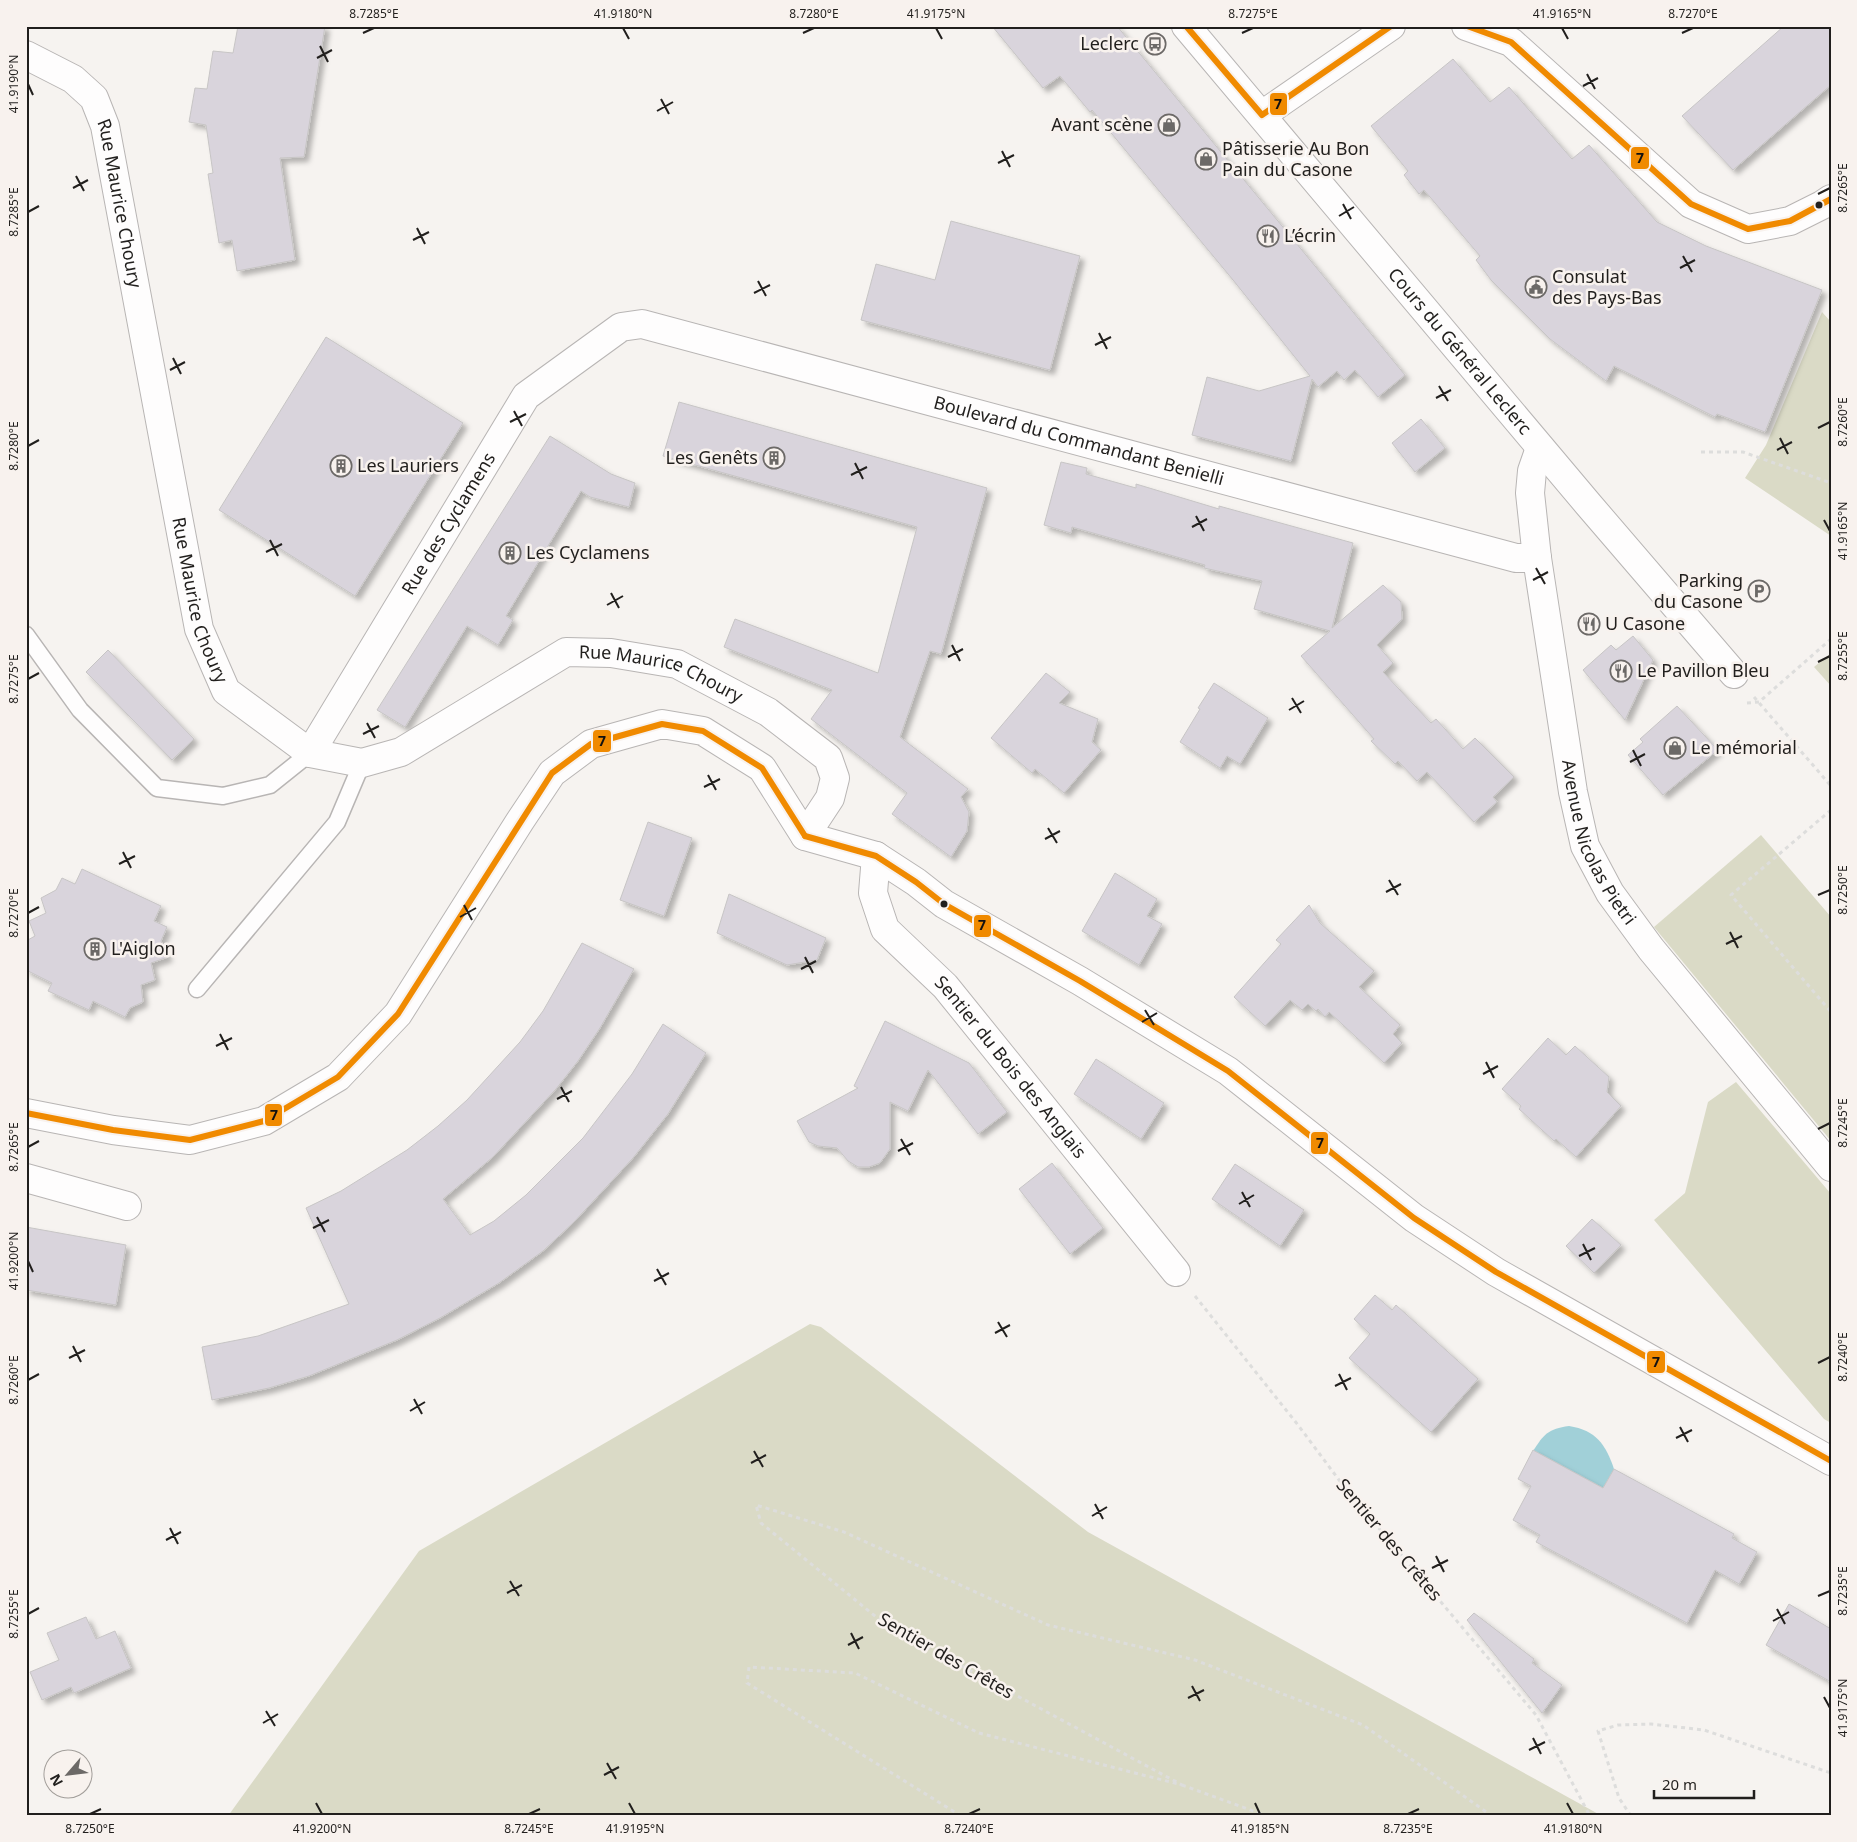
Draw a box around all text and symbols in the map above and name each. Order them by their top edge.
text: 8.7285°E [349,5,399,22]
text: 41.9180°N [594,5,652,22]
text: 8.7280°E [789,5,839,22]
text: 41.9175°N [907,5,965,22]
text: 8.7275°E [1228,5,1278,22]
text: 41.9165°N [1533,5,1591,22]
text: 8.7270°E [1668,5,1718,22]
place label: Leclerc [1080,31,1139,55]
bus stop icon: Leclerc [1143,32,1167,56]
text: 41.9190°N [5,55,22,113]
line badge: 7 [1269,92,1288,116]
text: 7 [1274,94,1282,113]
place label: Avant scène [1051,112,1153,136]
shop icon: Avant scène [1157,113,1181,137]
street label: Rue Maurice Choury [92,115,148,291]
place label: Pâtisserie Au Bon Pain du Casone [1222,136,1369,181]
line badge: 7 [1630,146,1650,170]
shop icon: Pâtisserie Au Bon Pain du Casone [1194,147,1218,171]
text: 7 [1636,148,1644,167]
text: 8.7265°E [1834,163,1851,213]
text: 8.7285°E [5,187,22,237]
unlabelled marker [1814,200,1824,210]
place label: L’écrin [1284,223,1336,247]
restaurant icon: L’écrin [1256,224,1280,248]
street label: Cours du Général Leclerc [1383,262,1538,439]
place label: Consulat des Pays-Bas [1552,264,1662,309]
public building icon: Consulat des Pays-Bas [1524,275,1548,299]
street label: Boulevard du Commandant Benielli [931,390,1227,490]
text: 8.7260°E [1834,397,1851,447]
text: 8.7280°E [5,421,22,471]
place label: Les Genêts [665,445,758,469]
building icon: Les Genêts [762,446,786,470]
street label: Rue des Cyclamens [396,447,500,599]
place label: Les Lauriers [357,453,459,477]
building icon: Les Lauriers [329,454,353,478]
text: 41.9165°N [1834,502,1851,560]
street label: Rue Maurice Choury [167,515,234,687]
place label: Les Cyclamens [526,540,650,564]
building icon: Les Cyclamens [498,541,522,565]
place label: Parking du Casone [1654,568,1743,613]
parking icon: Parking du Casone [1747,579,1771,603]
place label: U Casone [1605,611,1685,635]
restaurant icon: U Casone [1577,612,1601,636]
text: 8.7255°E [1834,631,1851,681]
street label: Rue Maurice Choury [579,639,748,708]
text: 8.7275°E [5,654,22,704]
place label: Le Pavillon Bleu [1637,658,1770,682]
restaurant icon: Le Pavillon Bleu [1609,659,1633,683]
line badge: 7 [592,729,612,753]
text: 7 [598,731,606,750]
place label: Le mémorial [1691,735,1797,759]
shop icon: Le mémorial [1663,736,1687,760]
street label: Avenue Nicolas Pietri [1557,758,1642,929]
text: 8.7250°E [1834,865,1851,915]
text: 8.7270°E [5,888,22,938]
unlabelled marker [939,899,949,909]
line badge: 7 [973,914,992,938]
text: 7 [978,915,986,934]
place label: L'Aiglon [111,936,176,960]
building icon: L'Aiglon [83,937,107,961]
street label: Sentier du Bois des Anglais [930,970,1092,1163]
text: 8.7245°E [1834,1098,1851,1148]
line badge: 7 [264,1103,283,1127]
text: 7 [270,1105,278,1124]
text: 8.7265°E [5,1122,22,1172]
line badge: 7 [1310,1131,1329,1155]
text: 7 [1316,1133,1324,1152]
text: 41.9200°N [5,1232,22,1290]
text: 8.7240°E [1834,1332,1851,1382]
line badge: 7 [1646,1350,1666,1374]
text: 7 [1652,1352,1660,1371]
text: 8.7260°E [5,1355,22,1405]
street label: Sentier des Crêtes [1331,1473,1448,1606]
text: 8.7235°E [1834,1566,1851,1616]
text: 8.7255°E [5,1589,22,1639]
street label: Sentier des Crêtes [874,1606,1019,1704]
text: 41.9175°N [1834,1679,1851,1737]
north arrow [42,1750,92,1800]
scale bar [1654,1767,1754,1799]
text: N [45,1771,67,1790]
text: 20 m [1662,1774,1697,1794]
text: 8.7250°E [65,1820,115,1837]
text: 41.9200°N [293,1820,351,1837]
text: 8.7245°E [504,1820,554,1837]
text: 41.9195°N [606,1820,664,1837]
text: 8.7240°E [944,1820,994,1837]
text: 41.9185°N [1231,1820,1289,1837]
text: 8.7235°E [1383,1820,1433,1837]
text: 41.9180°N [1544,1820,1602,1837]

